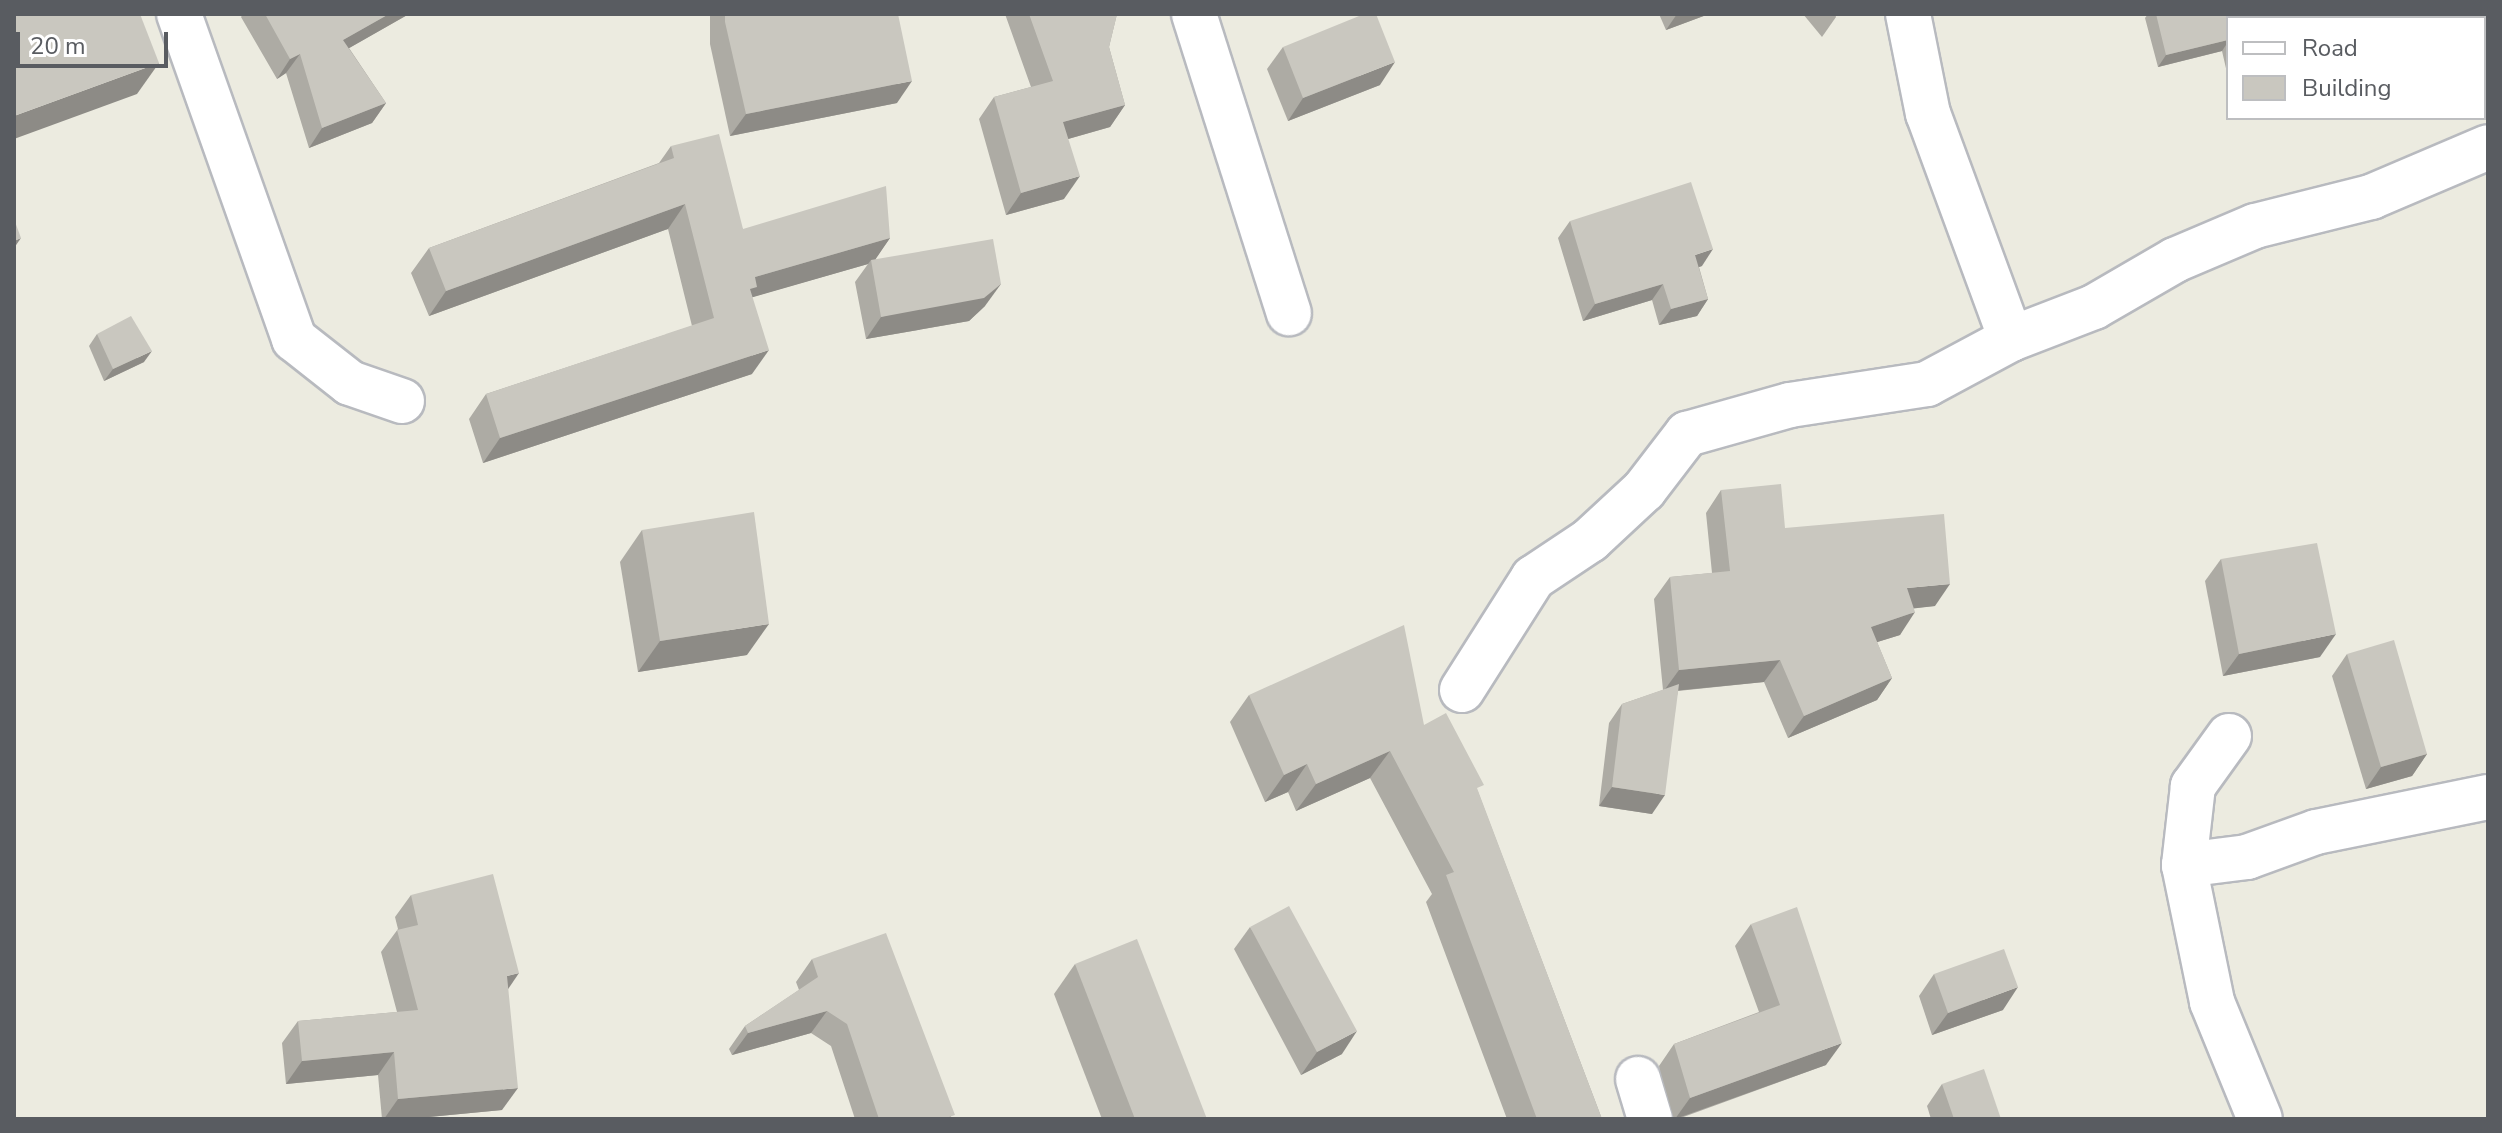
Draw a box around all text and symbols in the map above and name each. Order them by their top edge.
scale bar [20,16,172,66]
legend [2226,16,2486,120]
text: 20 m [30,30,86,62]
text: Road [2302,32,2358,64]
text: Building [2302,72,2392,104]

